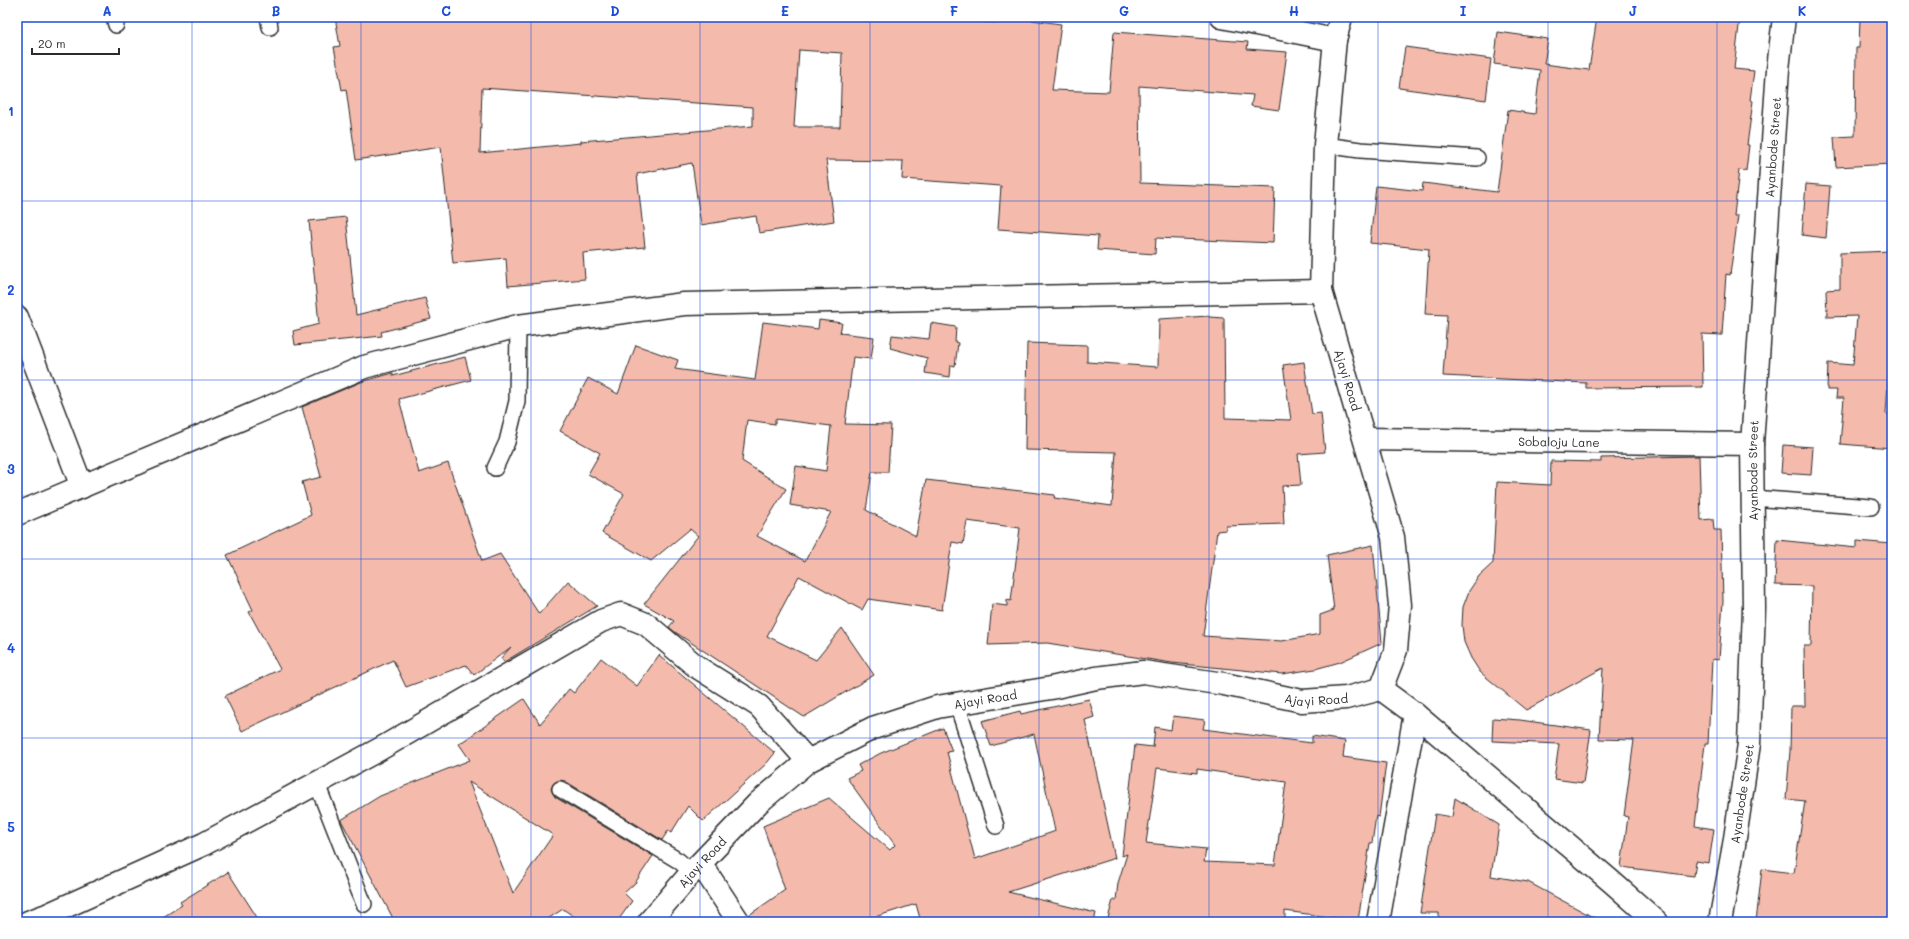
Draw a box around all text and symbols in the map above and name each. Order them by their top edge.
text: A [102,2,112,19]
text: B [272,2,281,19]
text: C [441,2,451,19]
text: D [610,2,620,19]
text: E [781,2,789,19]
text: F [950,2,958,19]
text: G [1119,2,1129,19]
text: H [1289,2,1299,19]
text: I [1460,2,1467,19]
text: J [1629,2,1637,19]
text: K [1798,2,1807,19]
scale bar [32,30,119,56]
text: 20 m [38,35,66,51]
street label: Ayanbode Street [1761,96,1784,198]
text: 1 [8,102,14,119]
text: 2 [7,281,15,298]
street label: Ajayi Road [1331,347,1365,413]
street label: Ayanbode Street [1744,420,1762,521]
street label: Sobaloju Lane [1518,433,1600,450]
text: 3 [7,460,15,477]
text: 4 [7,639,15,656]
street label: Ajayi Road [953,686,1018,712]
street label: Ajayi Road [1283,689,1349,709]
street label: Ayanbode Street [1726,743,1757,845]
text: 5 [7,818,15,835]
street label: Ajayi Road [674,833,730,891]

